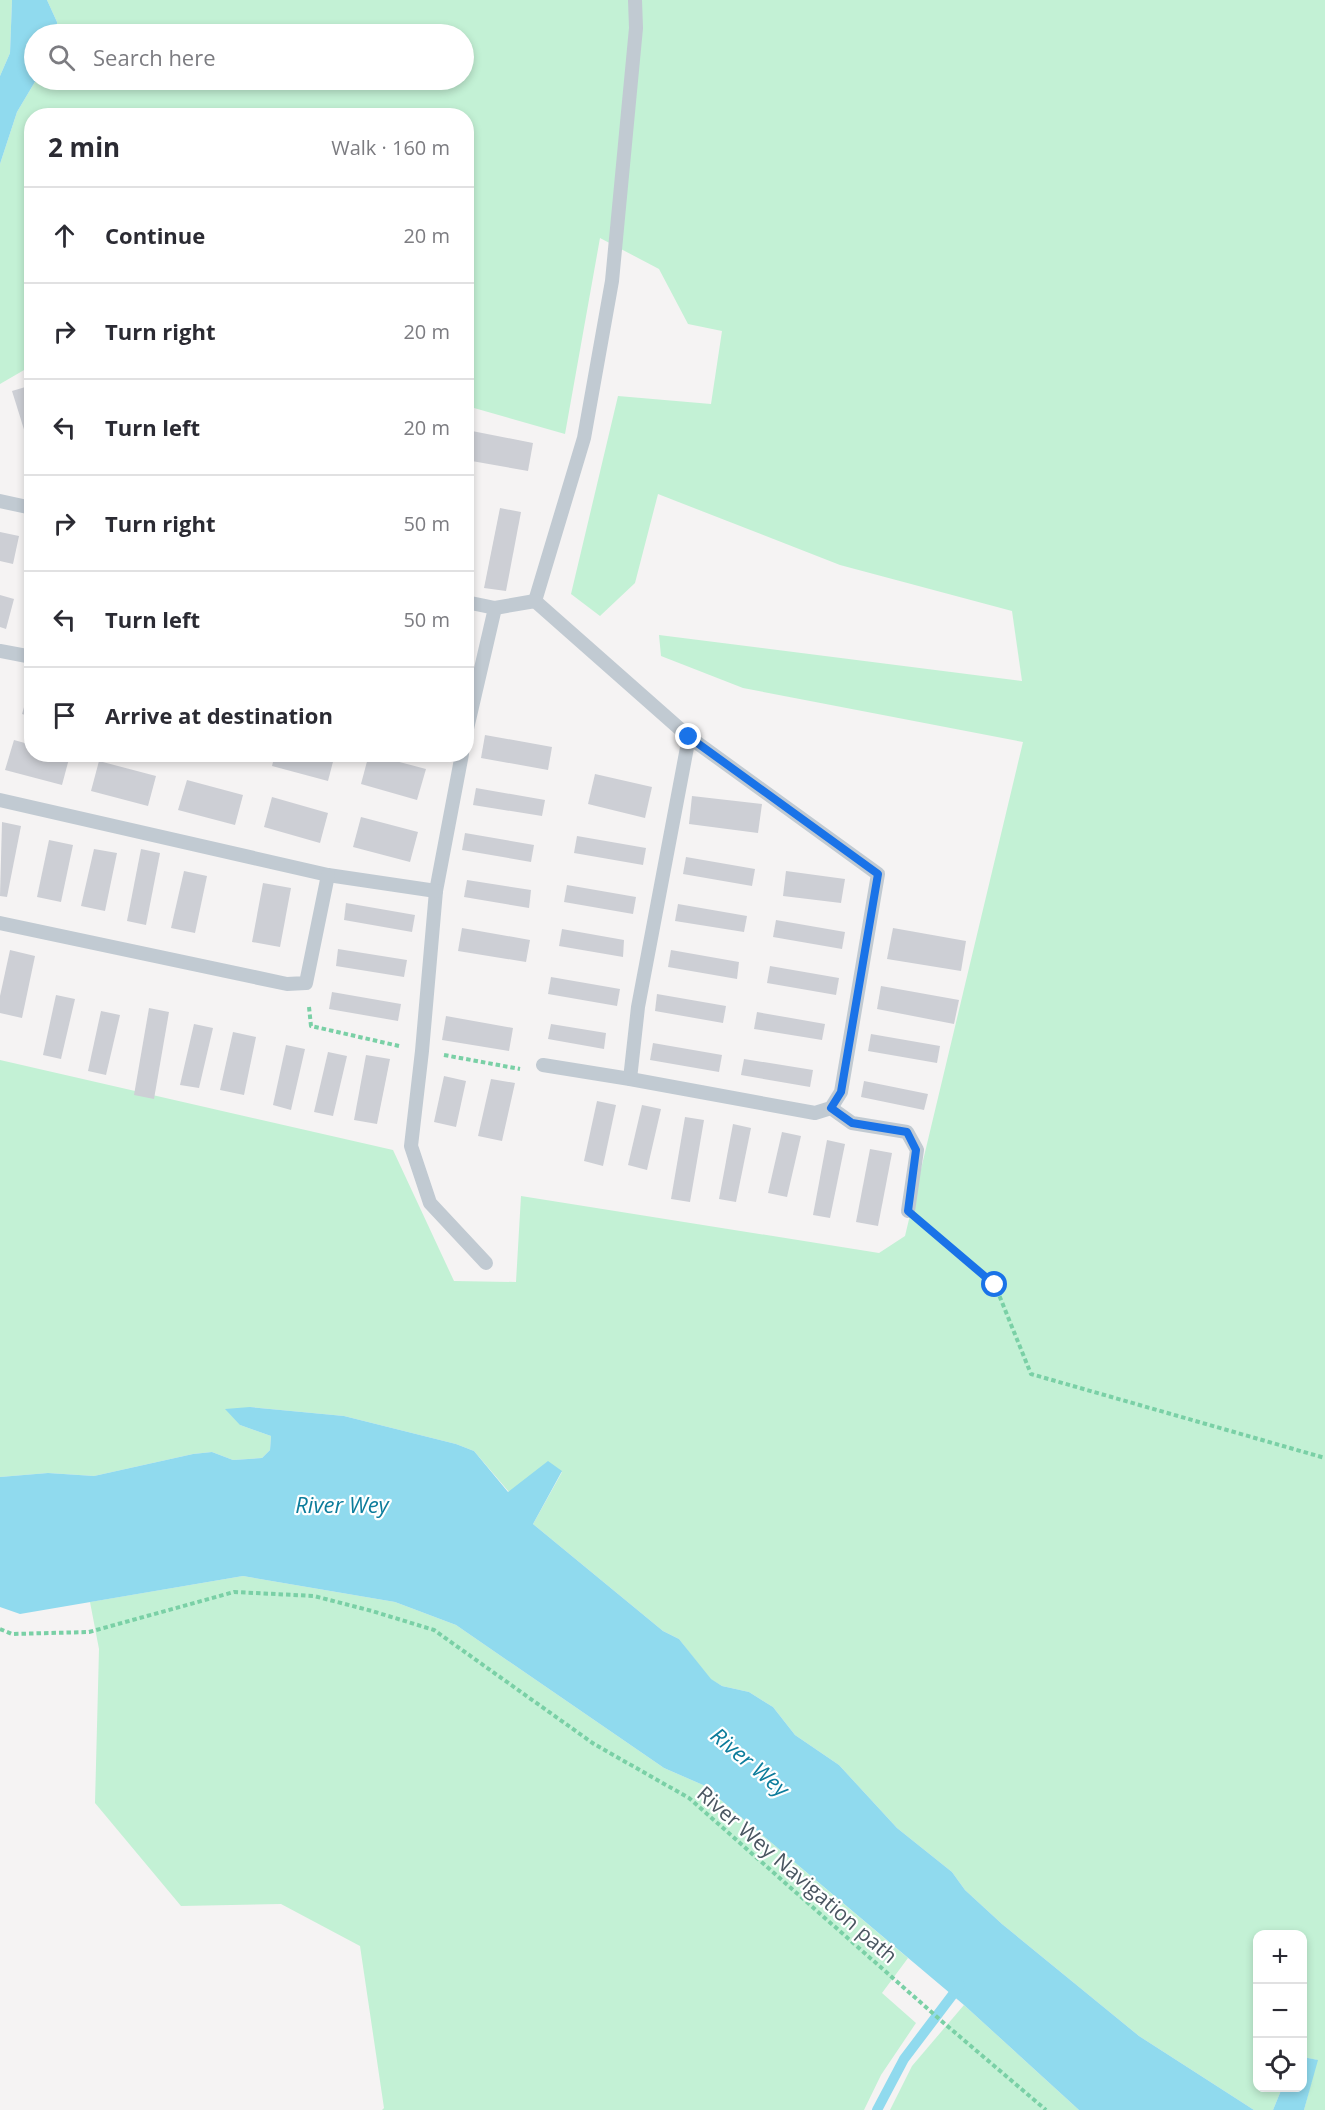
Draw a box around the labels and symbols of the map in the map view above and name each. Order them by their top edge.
route end [675,723,701,749]
route start [981,1271,1007,1297]
water label: River Wey [295,1489,391,1519]
water label: River Wey [705,1720,798,1804]
street label: River Wey Navigation path [692,1779,904,1969]

